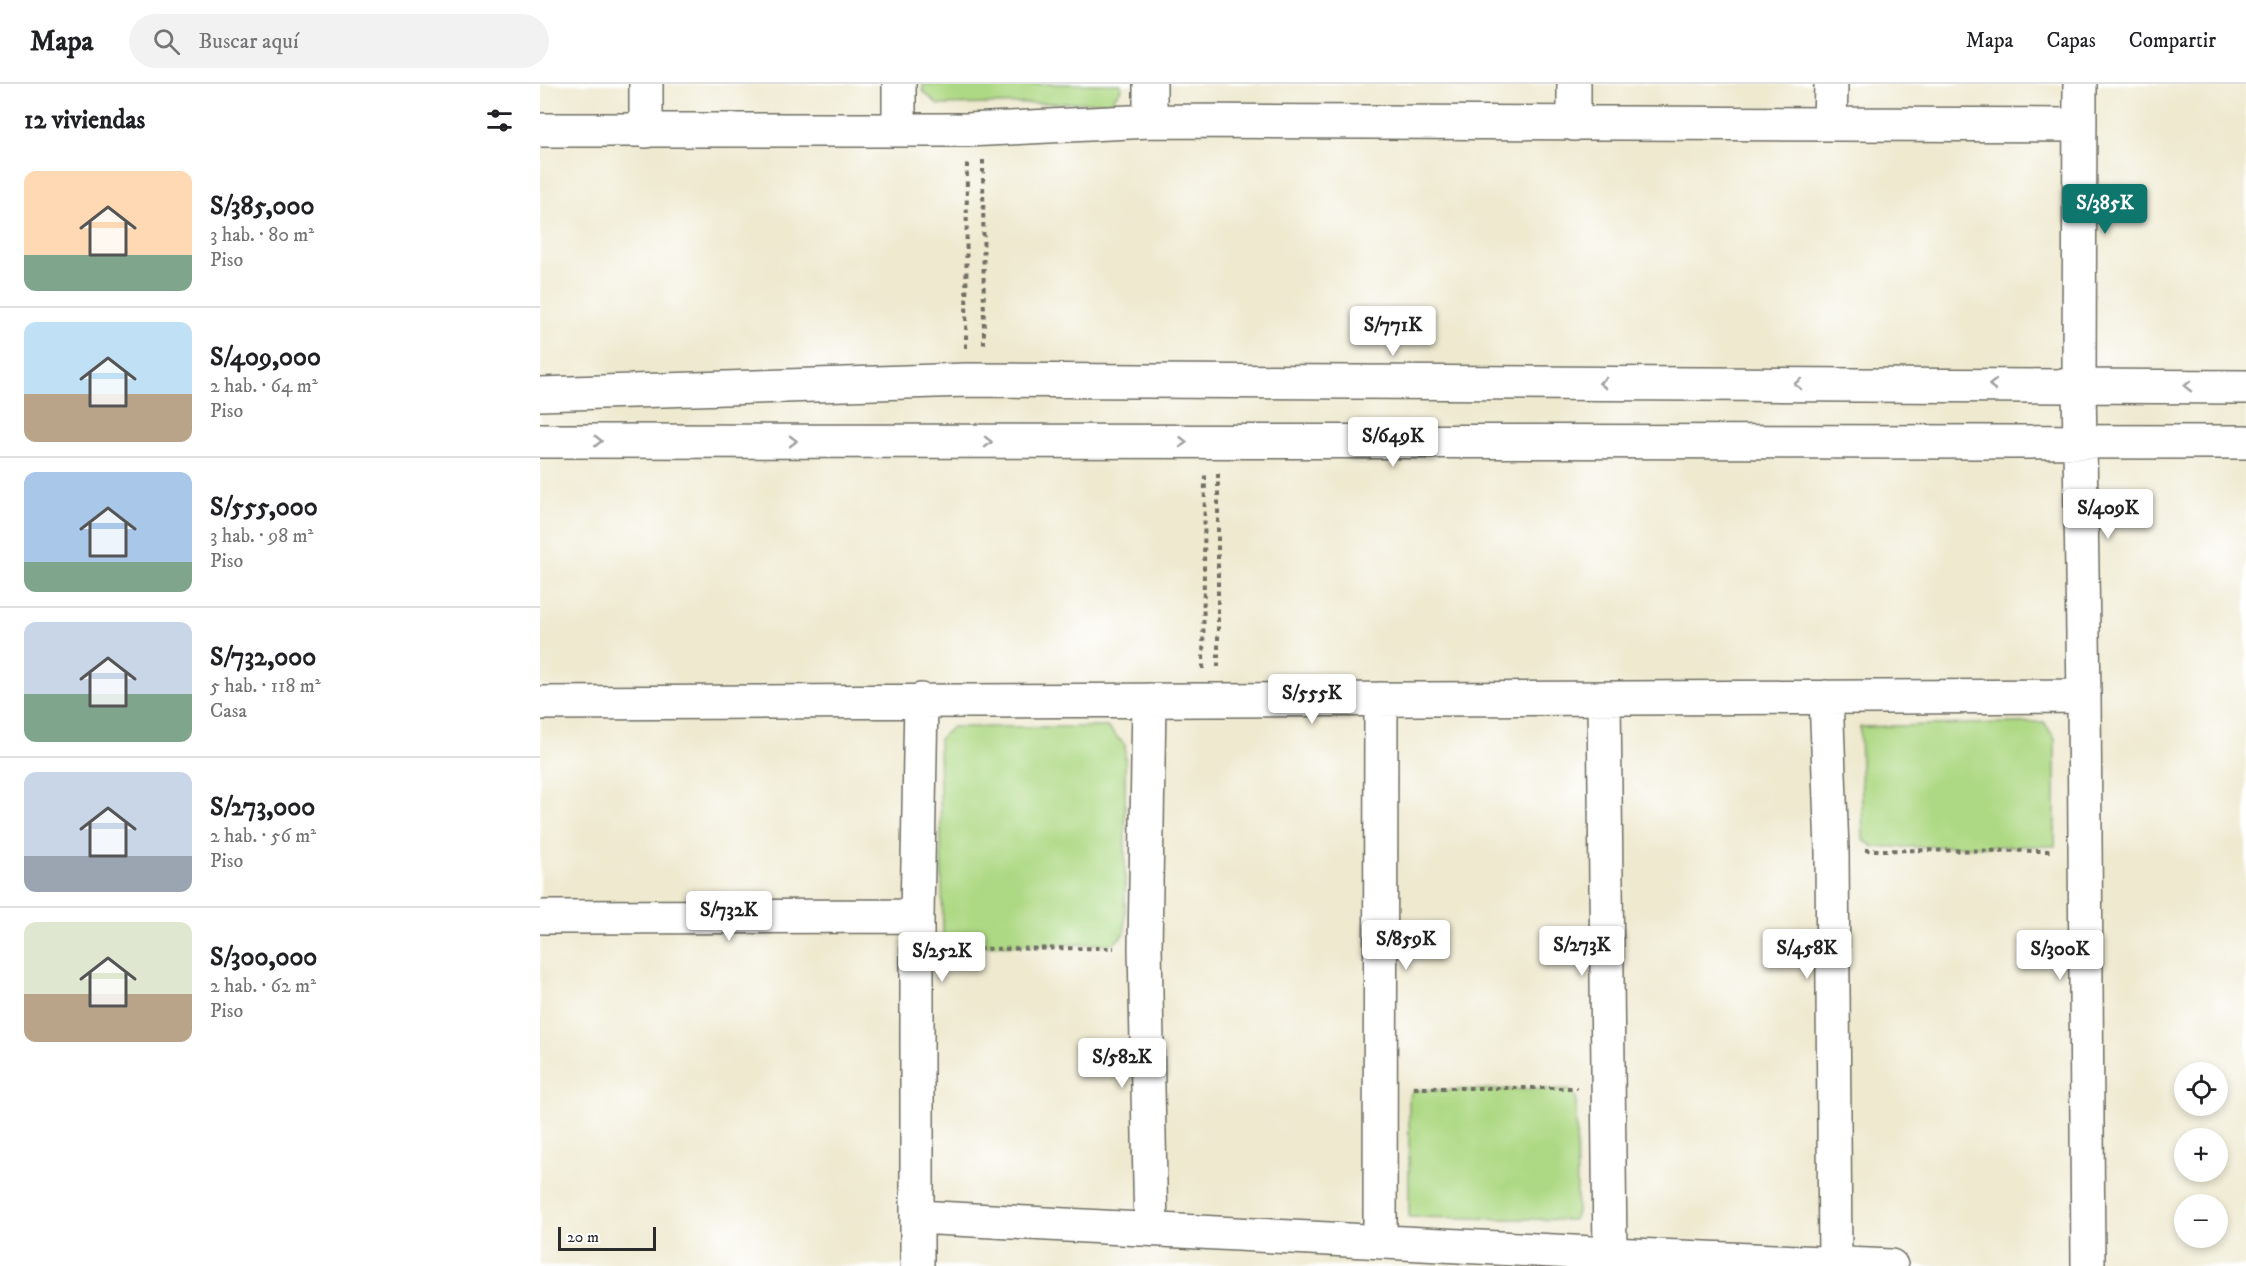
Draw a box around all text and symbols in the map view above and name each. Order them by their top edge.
search box [129,14,549,68]
text: Mapa [30,24,93,59]
icon: search [150,25,183,58]
text: Buscar aquí [198,28,299,55]
text: Mapa [1966,28,2013,54]
text: Capas [2046,28,2096,54]
text: Compartir [2129,28,2216,54]
text: 12 viviendas [24,104,145,137]
icon: filters [483,104,516,137]
pin: S/385K [2056,184,2154,235]
text: S/385,000 [210,190,315,223]
text: S/385K [2076,191,2134,216]
icon: home [72,195,144,267]
text: 3 hab. · 80 m² [210,223,314,248]
text: Piso [210,248,243,273]
pin: S/771K [1344,306,1442,357]
text: S/771K [1364,313,1422,338]
text: S/409,000 [210,341,321,374]
icon: home [72,346,144,418]
text: 2 hab. · 64 m² [210,374,318,399]
one-way arrow [1598,377,1607,389]
one-way arrow [1793,378,1802,390]
one-way arrow [1988,379,1997,391]
one-way arrow [2183,380,2192,392]
text: Piso [210,399,243,424]
pin: S/649K [1344,417,1442,468]
text: S/649K [1362,424,1424,449]
one-way arrow [594,435,603,447]
one-way arrow [789,435,798,447]
one-way arrow [984,436,993,448]
one-way arrow [1179,436,1188,448]
pin: S/409K [2059,489,2157,540]
text: S/555,000 [210,491,318,524]
icon: home [72,496,144,568]
text: S/409K [2077,496,2139,521]
text: 3 hab. · 98 m² [210,524,313,549]
text: Piso [210,549,243,574]
text: S/732,000 [210,641,316,674]
icon: home [72,646,144,718]
text: 5 hab. · 118 m² [210,674,321,699]
pin: S/555K [1263,674,1361,725]
text: S/555K [1282,681,1342,706]
text: Casa [210,699,247,724]
text: S/273,000 [210,791,315,824]
icon: home [72,796,144,868]
text: 2 hab. · 56 m² [210,824,316,849]
text: Piso [210,849,243,874]
pin: S/732K [680,891,778,942]
text: S/732K [700,898,758,923]
pin: S/859K [1357,920,1455,971]
pin: S/273K [1533,926,1631,977]
text: S/859K [1376,927,1436,952]
pin: S/458K [1758,929,1856,980]
pin: S/300K [2011,930,2109,981]
pin: S/252K [893,932,991,983]
text: S/273K [1553,933,1611,958]
text: S/458K [1777,936,1837,961]
text: S/300K [2031,937,2089,962]
text: S/252K [912,939,972,964]
text: S/300,000 [210,941,317,974]
icon: home [72,946,144,1018]
text: 2 hab. · 62 m² [210,974,316,999]
text: Piso [210,999,243,1024]
pin: S/582K [1073,1038,1171,1089]
text: S/582K [1092,1045,1152,1070]
map controls [2174,1062,2228,1248]
button: locate [2174,1062,2228,1116]
button: + [2174,1128,2228,1182]
button: − [2174,1194,2228,1248]
scale bar [558,1224,656,1252]
text: 20 m [567,1227,599,1247]

